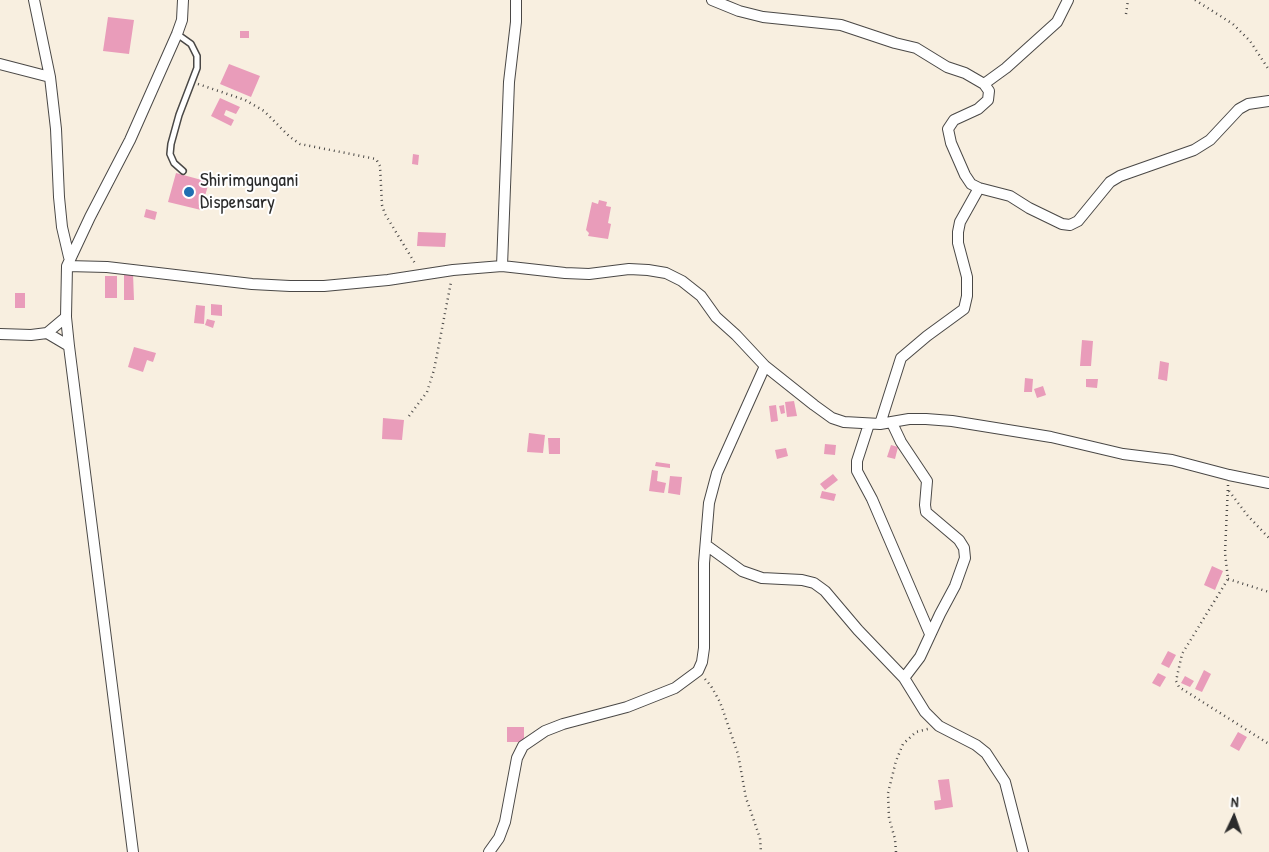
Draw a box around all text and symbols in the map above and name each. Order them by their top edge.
place label: Shirimgungani Dispensary [200,170,299,214]
marker: Shirimgungani Dispensary [182,185,196,199]
north arrow [1209,792,1259,842]
text: N [1231,792,1239,811]

